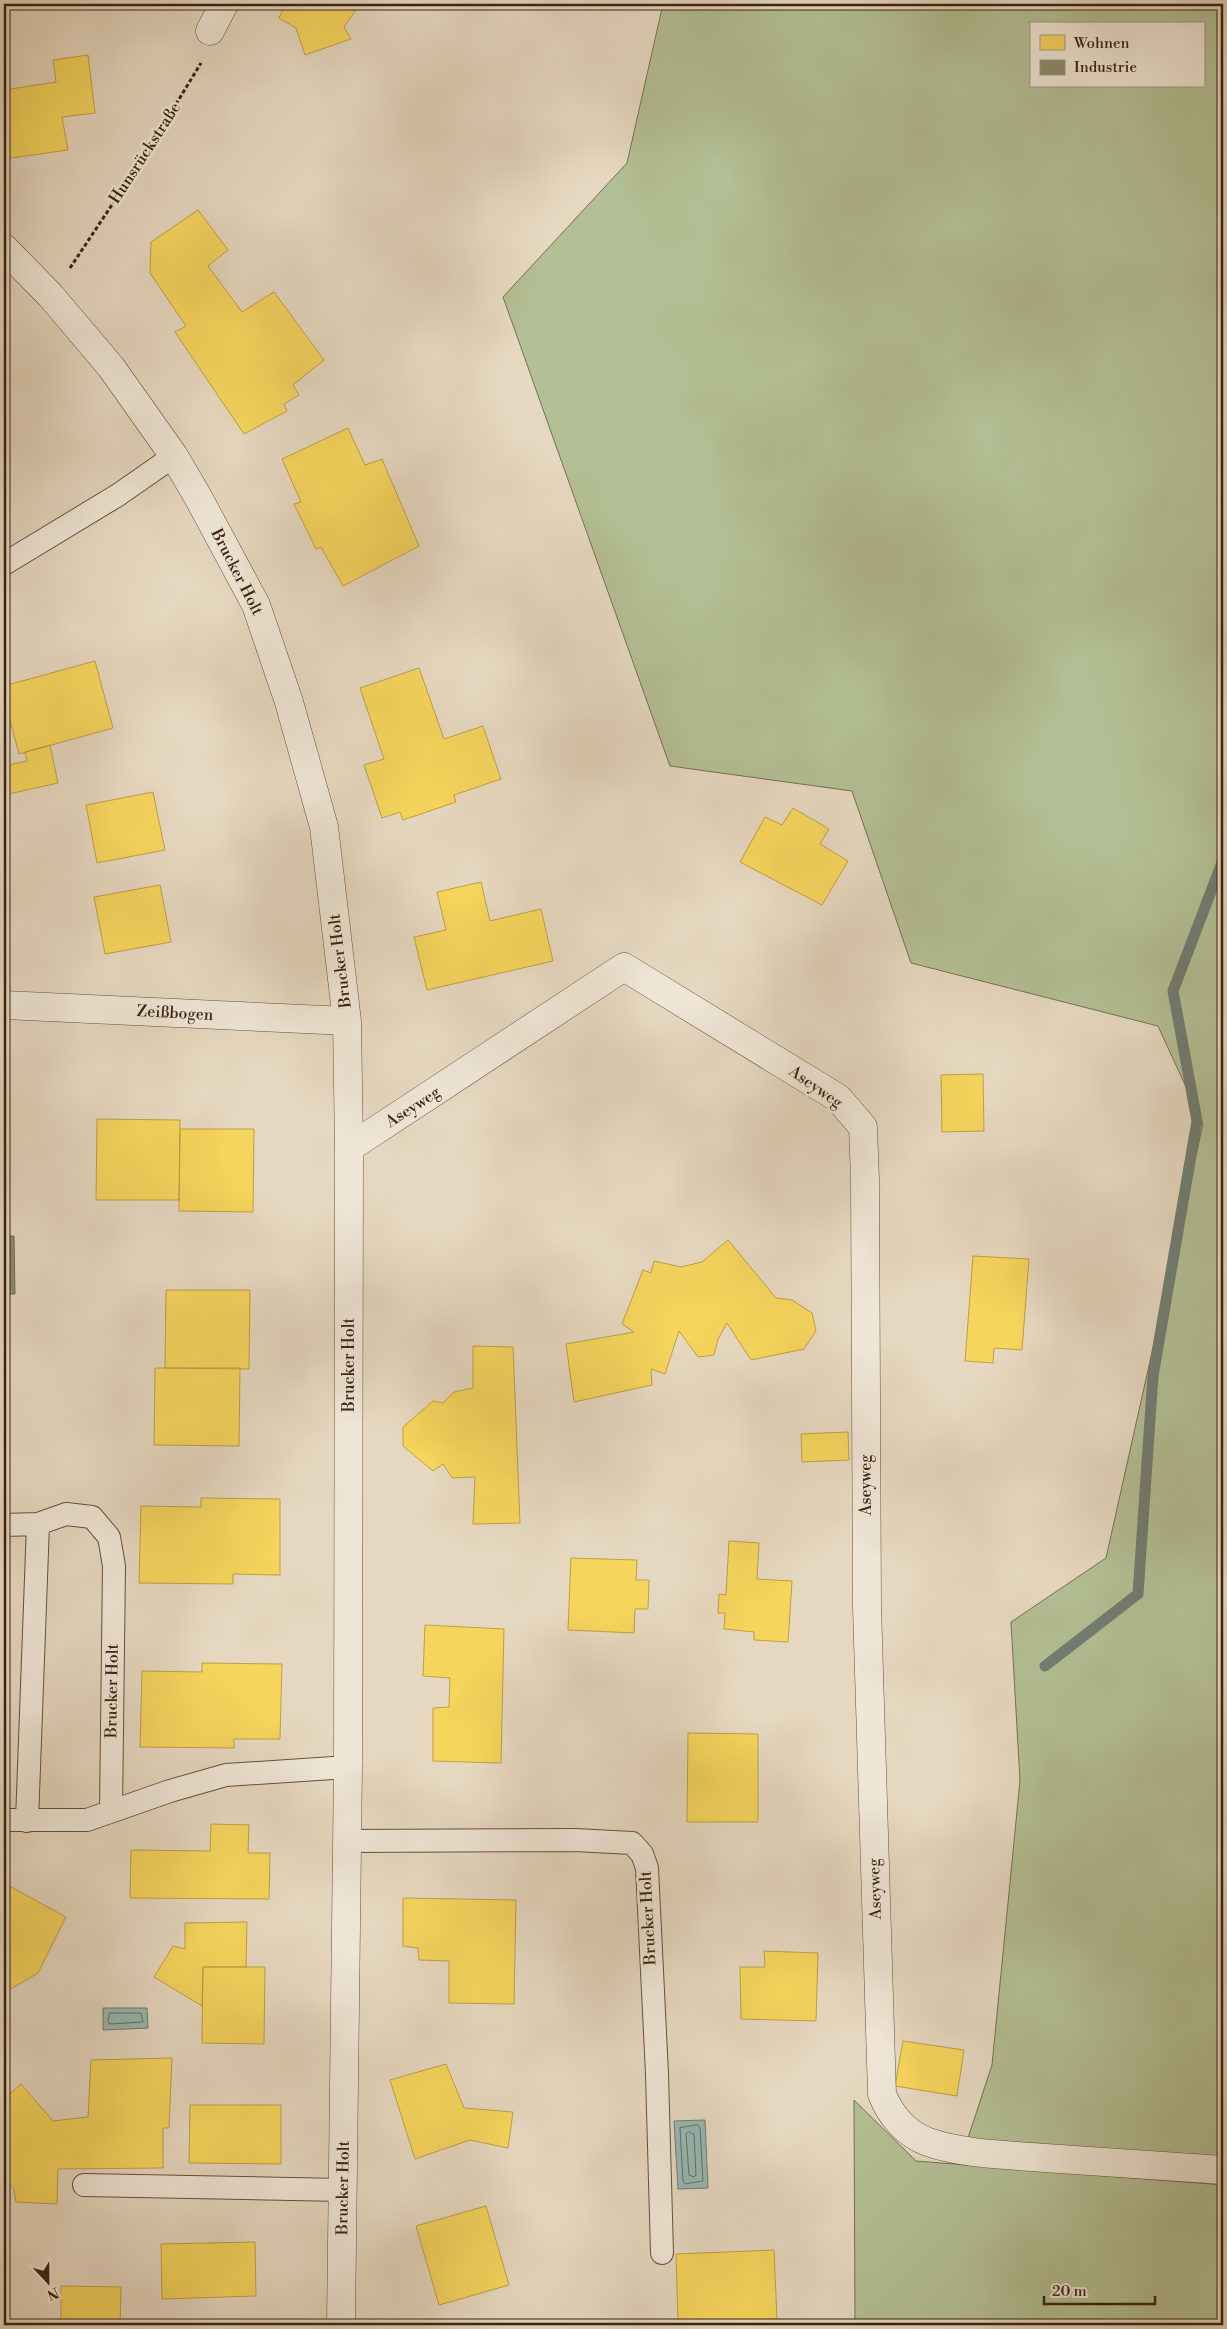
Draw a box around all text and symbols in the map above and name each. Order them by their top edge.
legend [1030,22,1204,88]
text: Wohnen [1073,34,1129,53]
text: Industrie [1074,58,1137,77]
street label: Hunsrückstraße [105,99,185,207]
street label: Brucker Holt [206,524,268,619]
street label: Brucker Holt [324,913,356,1010]
street label: Zeißbogen [136,1001,214,1025]
street label: Aseyweg [784,1061,847,1113]
street label: Aseyweg [381,1082,445,1133]
street label: Brucker Holt [339,1317,359,1413]
street label: Aseyweg [856,1454,876,1517]
street label: Brucker Holt [101,1643,123,1739]
street label: Aseyweg [864,1857,886,1921]
street label: Brucker Holt [636,1870,661,1967]
street label: Brucker Holt [332,2140,354,2236]
north arrow [22,2256,72,2306]
scale bar [1044,2274,1156,2306]
text: 20 m [1052,2282,1087,2301]
text: N [44,2283,61,2304]

